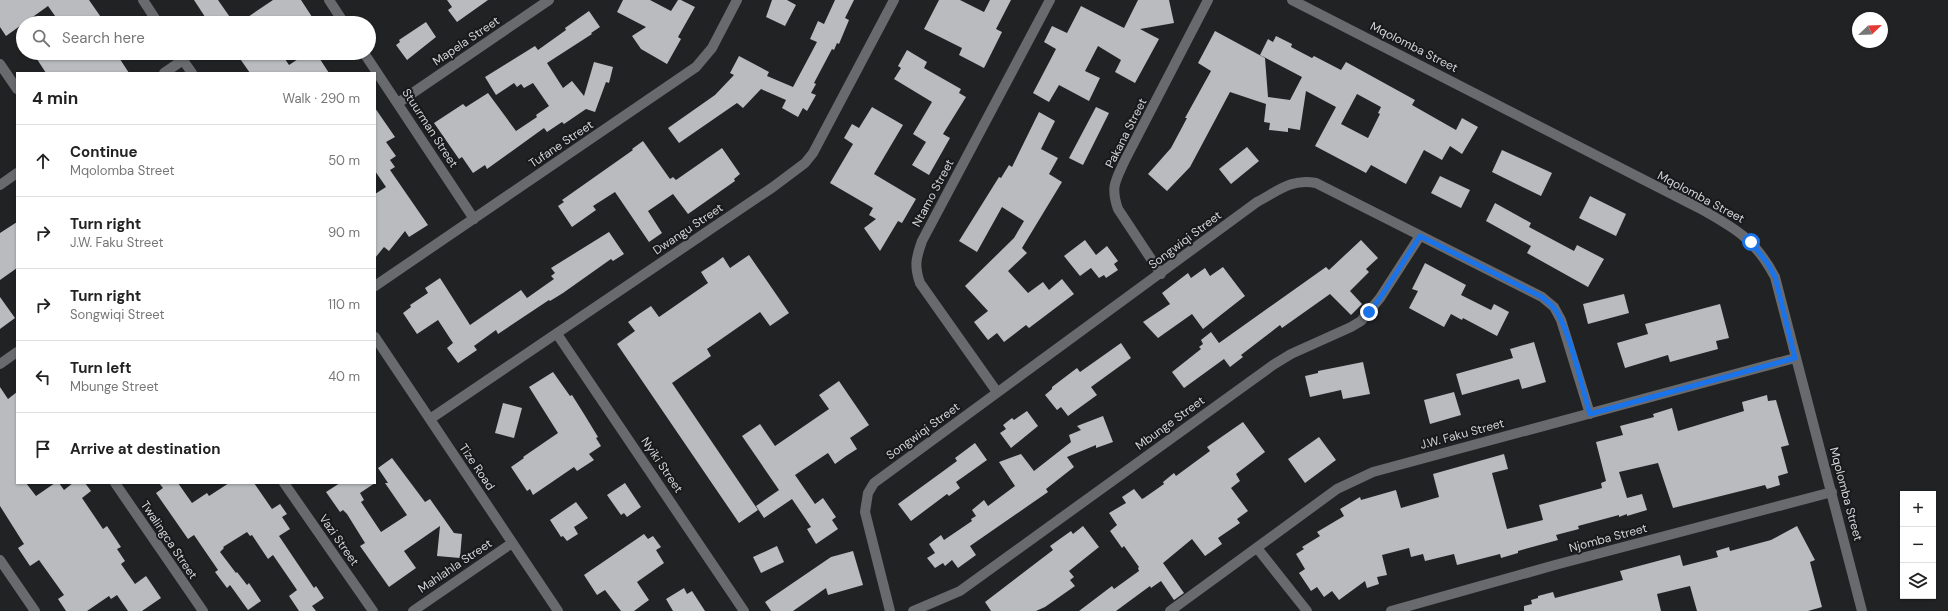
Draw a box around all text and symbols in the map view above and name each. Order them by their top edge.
north arrow [1852,12,1888,48]
street label: Mapela Street [429,13,503,69]
search box [16,16,376,60]
street label: Mqolomba Street [1367,18,1461,76]
icon: search [30,27,52,49]
text: Search here [62,28,145,48]
street label: Stuurman Street [398,85,462,171]
text: 4 min [32,87,78,109]
text: Walk · 290 m [283,90,360,107]
street label: Pakana Street [1102,95,1151,171]
street label: Tufane Street [526,116,597,171]
text: Continue [70,142,138,162]
icon: ahead [32,150,54,172]
text: 50 m [328,152,360,169]
street label: Ntamo Street [908,156,958,230]
text: Mqolomba Street [70,162,175,179]
street label: Mqolomba Street [1655,167,1748,227]
street label: Dwangu Street [650,199,726,258]
street label: Songwiqi Street [1145,207,1225,273]
text: Turn right [70,214,141,234]
icon: right [32,222,54,244]
text: 90 m [328,224,360,241]
route start [1742,233,1760,251]
text: J.W. Faku Street [70,234,164,251]
text: Turn right [70,286,141,306]
icon: right [32,294,54,316]
text: 110 m [328,296,360,313]
route end [1360,303,1378,321]
text: Songwiqi Street [70,306,165,323]
text: Turn left [70,358,131,378]
icon: left [32,366,54,388]
text: 40 m [328,368,360,385]
text: Mbunge Street [70,378,159,395]
street label: Mbunge Street [1132,392,1208,454]
street label: Songwiqi Street [883,399,963,463]
street label: J.W. Faku Street [1418,415,1506,453]
street label: Nyiki Street [637,434,687,496]
icon: arrive [32,438,54,460]
text: Arrive at destination [70,439,221,459]
street label: Tize Road [456,441,498,493]
street label: Mqolomba Street [1826,445,1866,543]
map controls [1900,491,1936,599]
button: + [1900,491,1936,527]
street label: Twalingca Street [137,498,201,582]
street label: Vazi Street [315,511,363,569]
street label: Njomba Street [1567,520,1649,556]
button: − [1900,527,1936,563]
street label: Mahlahla Street [415,535,495,597]
button: layers [1900,563,1936,599]

